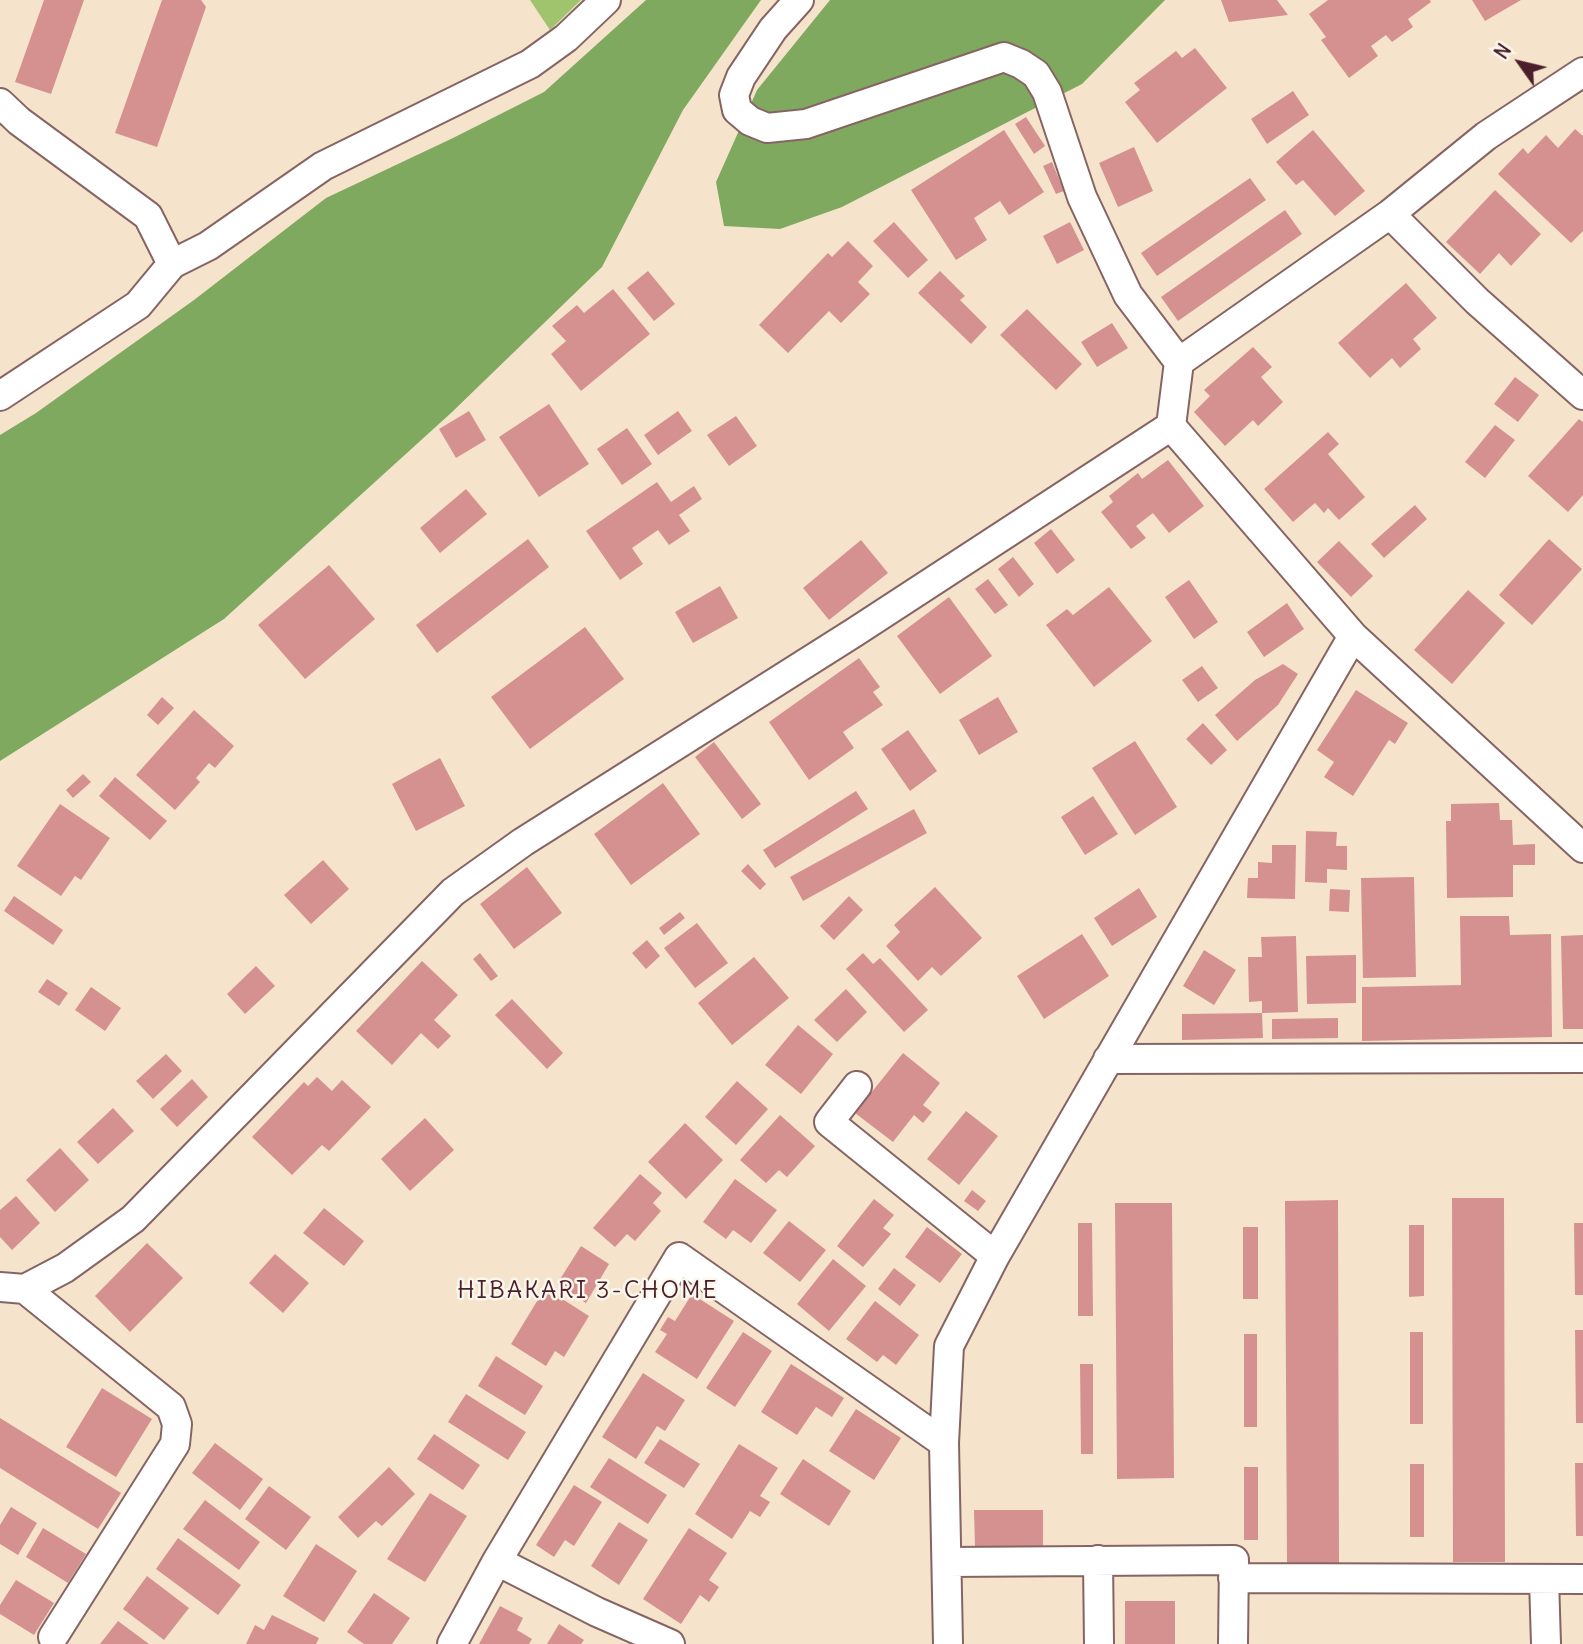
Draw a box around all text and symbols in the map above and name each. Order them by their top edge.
north arrow [1485,28,1555,98]
text: N [1489,39,1516,63]
district label: HIBAKARI 3-CHOME [459,1277,717,1305]

